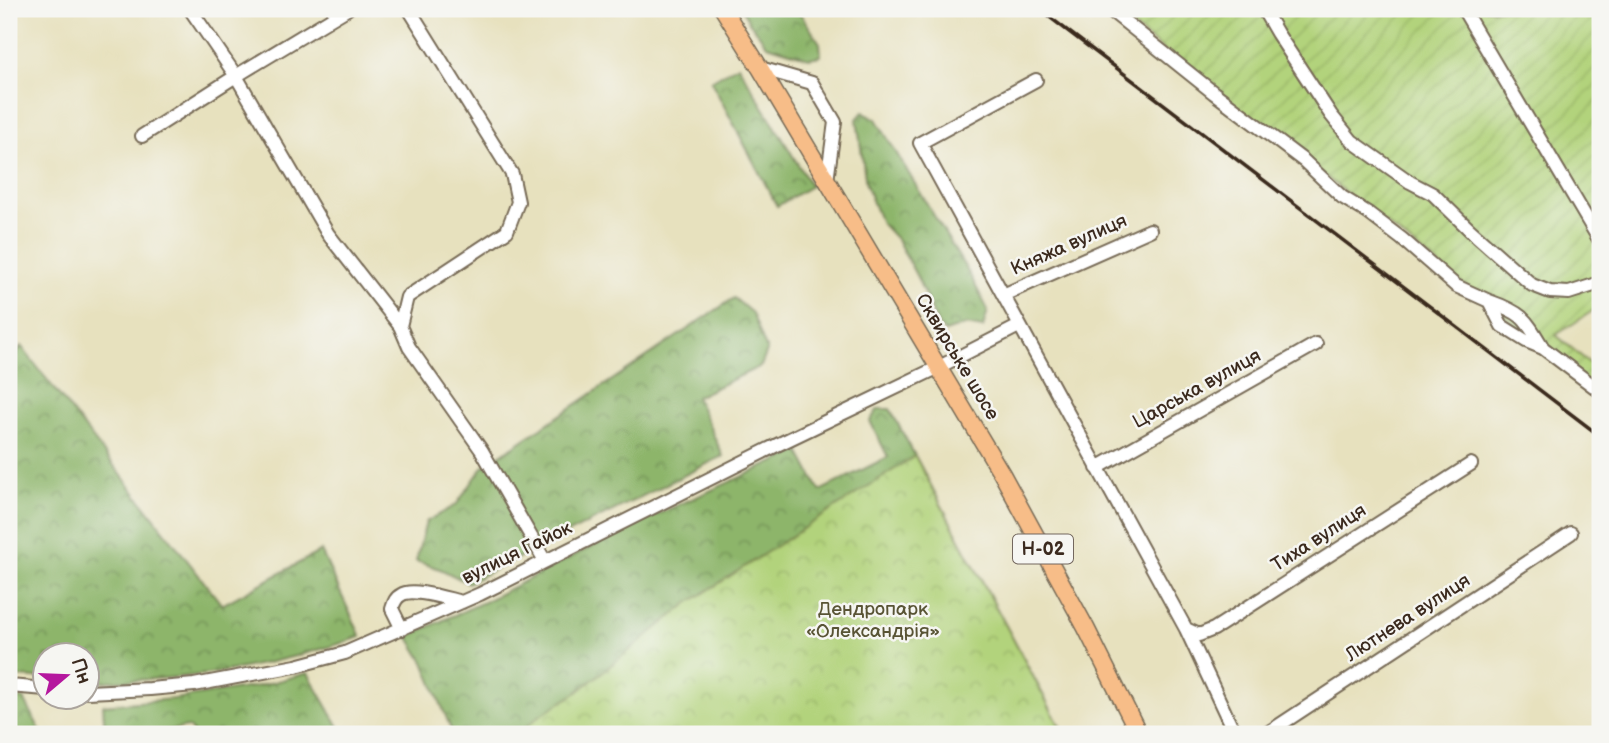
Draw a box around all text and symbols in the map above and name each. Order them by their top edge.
street label: Княжа вулиця [1007,209,1131,281]
street label: Сквирське шосе [910,290,1004,425]
street label: Царська вулиця [1129,344,1265,434]
street label: Тиха вулиця [1267,499,1371,577]
street label: вулиця Гайок [458,516,576,590]
road number: Н-02 [1013,534,1073,564]
street label: Лютнева вулиця [1340,569,1475,667]
park label: Дендропарк «Олександрія» [806,598,940,643]
north arrow [32,642,102,712]
text: Пн [66,655,96,687]

